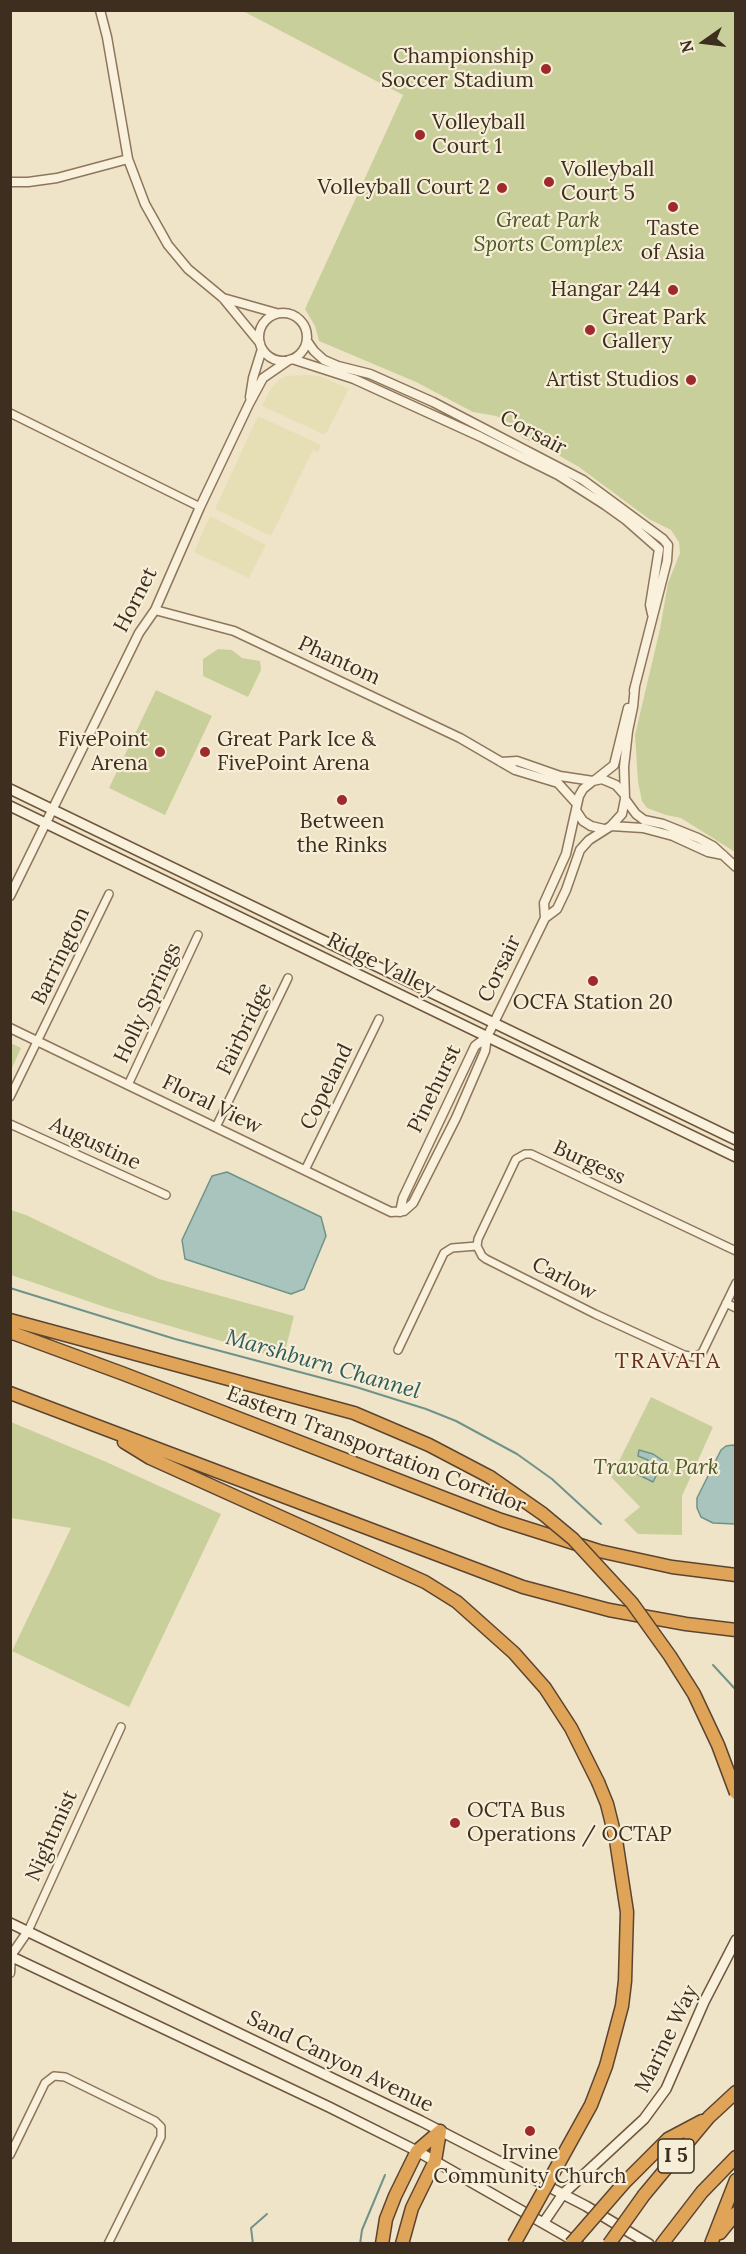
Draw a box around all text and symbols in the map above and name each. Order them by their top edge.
north arrow [674,12,734,72]
text: N [675,38,698,55]
place label: Championship Soccer Stadium [381,44,534,94]
marker: Championship Soccer Stadium [539,62,553,76]
place label: Volleyball Court 1 [432,110,525,160]
marker: Volleyball Court 1 [413,128,427,142]
place label: Volleyball Court 5 [561,157,654,207]
place label: Volleyball Court 2 [317,175,490,201]
marker: Volleyball Court 5 [542,175,556,189]
marker: Volleyball Court 2 [495,181,509,195]
marker: Taste of Asia [666,200,680,214]
park label: Great Park Sports Complex [473,208,623,258]
place label: Taste of Asia [641,216,705,266]
place label: Hangar 244 [551,277,661,303]
marker: Hangar 244 [666,283,680,297]
place label: Great Park Gallery [602,305,706,355]
marker: Great Park Gallery [583,323,597,337]
place label: Artist Studios [546,367,679,393]
marker: Artist Studios [684,373,698,387]
street label: Corsair [495,405,571,461]
street label: Hornet [109,563,163,637]
street label: Phantom [294,631,384,691]
place label: FivePoint Arena [58,727,148,777]
place label: Great Park Ice & FivePoint Arena [217,727,376,777]
marker: FivePoint Arena [153,745,167,759]
marker: Great Park Ice & FivePoint Arena [198,745,212,759]
marker: Between the Rinks [335,793,349,807]
place label: Between the Rinks [297,809,387,859]
street label: Barrington [27,903,95,1009]
street label: Ridge Valley [322,928,440,1002]
street label: Corsair [473,931,527,1007]
street label: Holly Springs [109,939,187,1067]
marker: OCFA Station 20 [586,974,600,988]
street label: Fairbridge [212,979,278,1079]
place label: OCFA Station 20 [513,990,673,1016]
street label: Copeland [295,1040,359,1134]
street label: Pinehurst [403,1041,467,1137]
street label: Floral View [158,1070,266,1140]
street label: Augustine [45,1112,145,1176]
street label: Burgess [549,1135,629,1191]
street label: Carlow [527,1252,601,1306]
water label: Marshburn Channel [223,1325,423,1405]
district label: TRAVATA [615,1349,721,1375]
street label: Eastern Transportation Corridor [223,1381,529,1519]
park label: Travata Park [593,1455,719,1481]
street label: Nightmist [21,1787,83,1885]
place label: OCTA Bus Operations / OCTAP [467,1798,672,1848]
marker: OCTA Bus Operations / OCTAP [448,1816,462,1830]
street label: Marine Way [630,1981,704,2097]
street label: Sand Canyon Avenue [243,2006,437,2118]
marker: Irvine Community Church [523,2124,537,2138]
road number: I 5 [658,2139,694,2173]
place label: Irvine Community Church [433,2140,627,2190]

